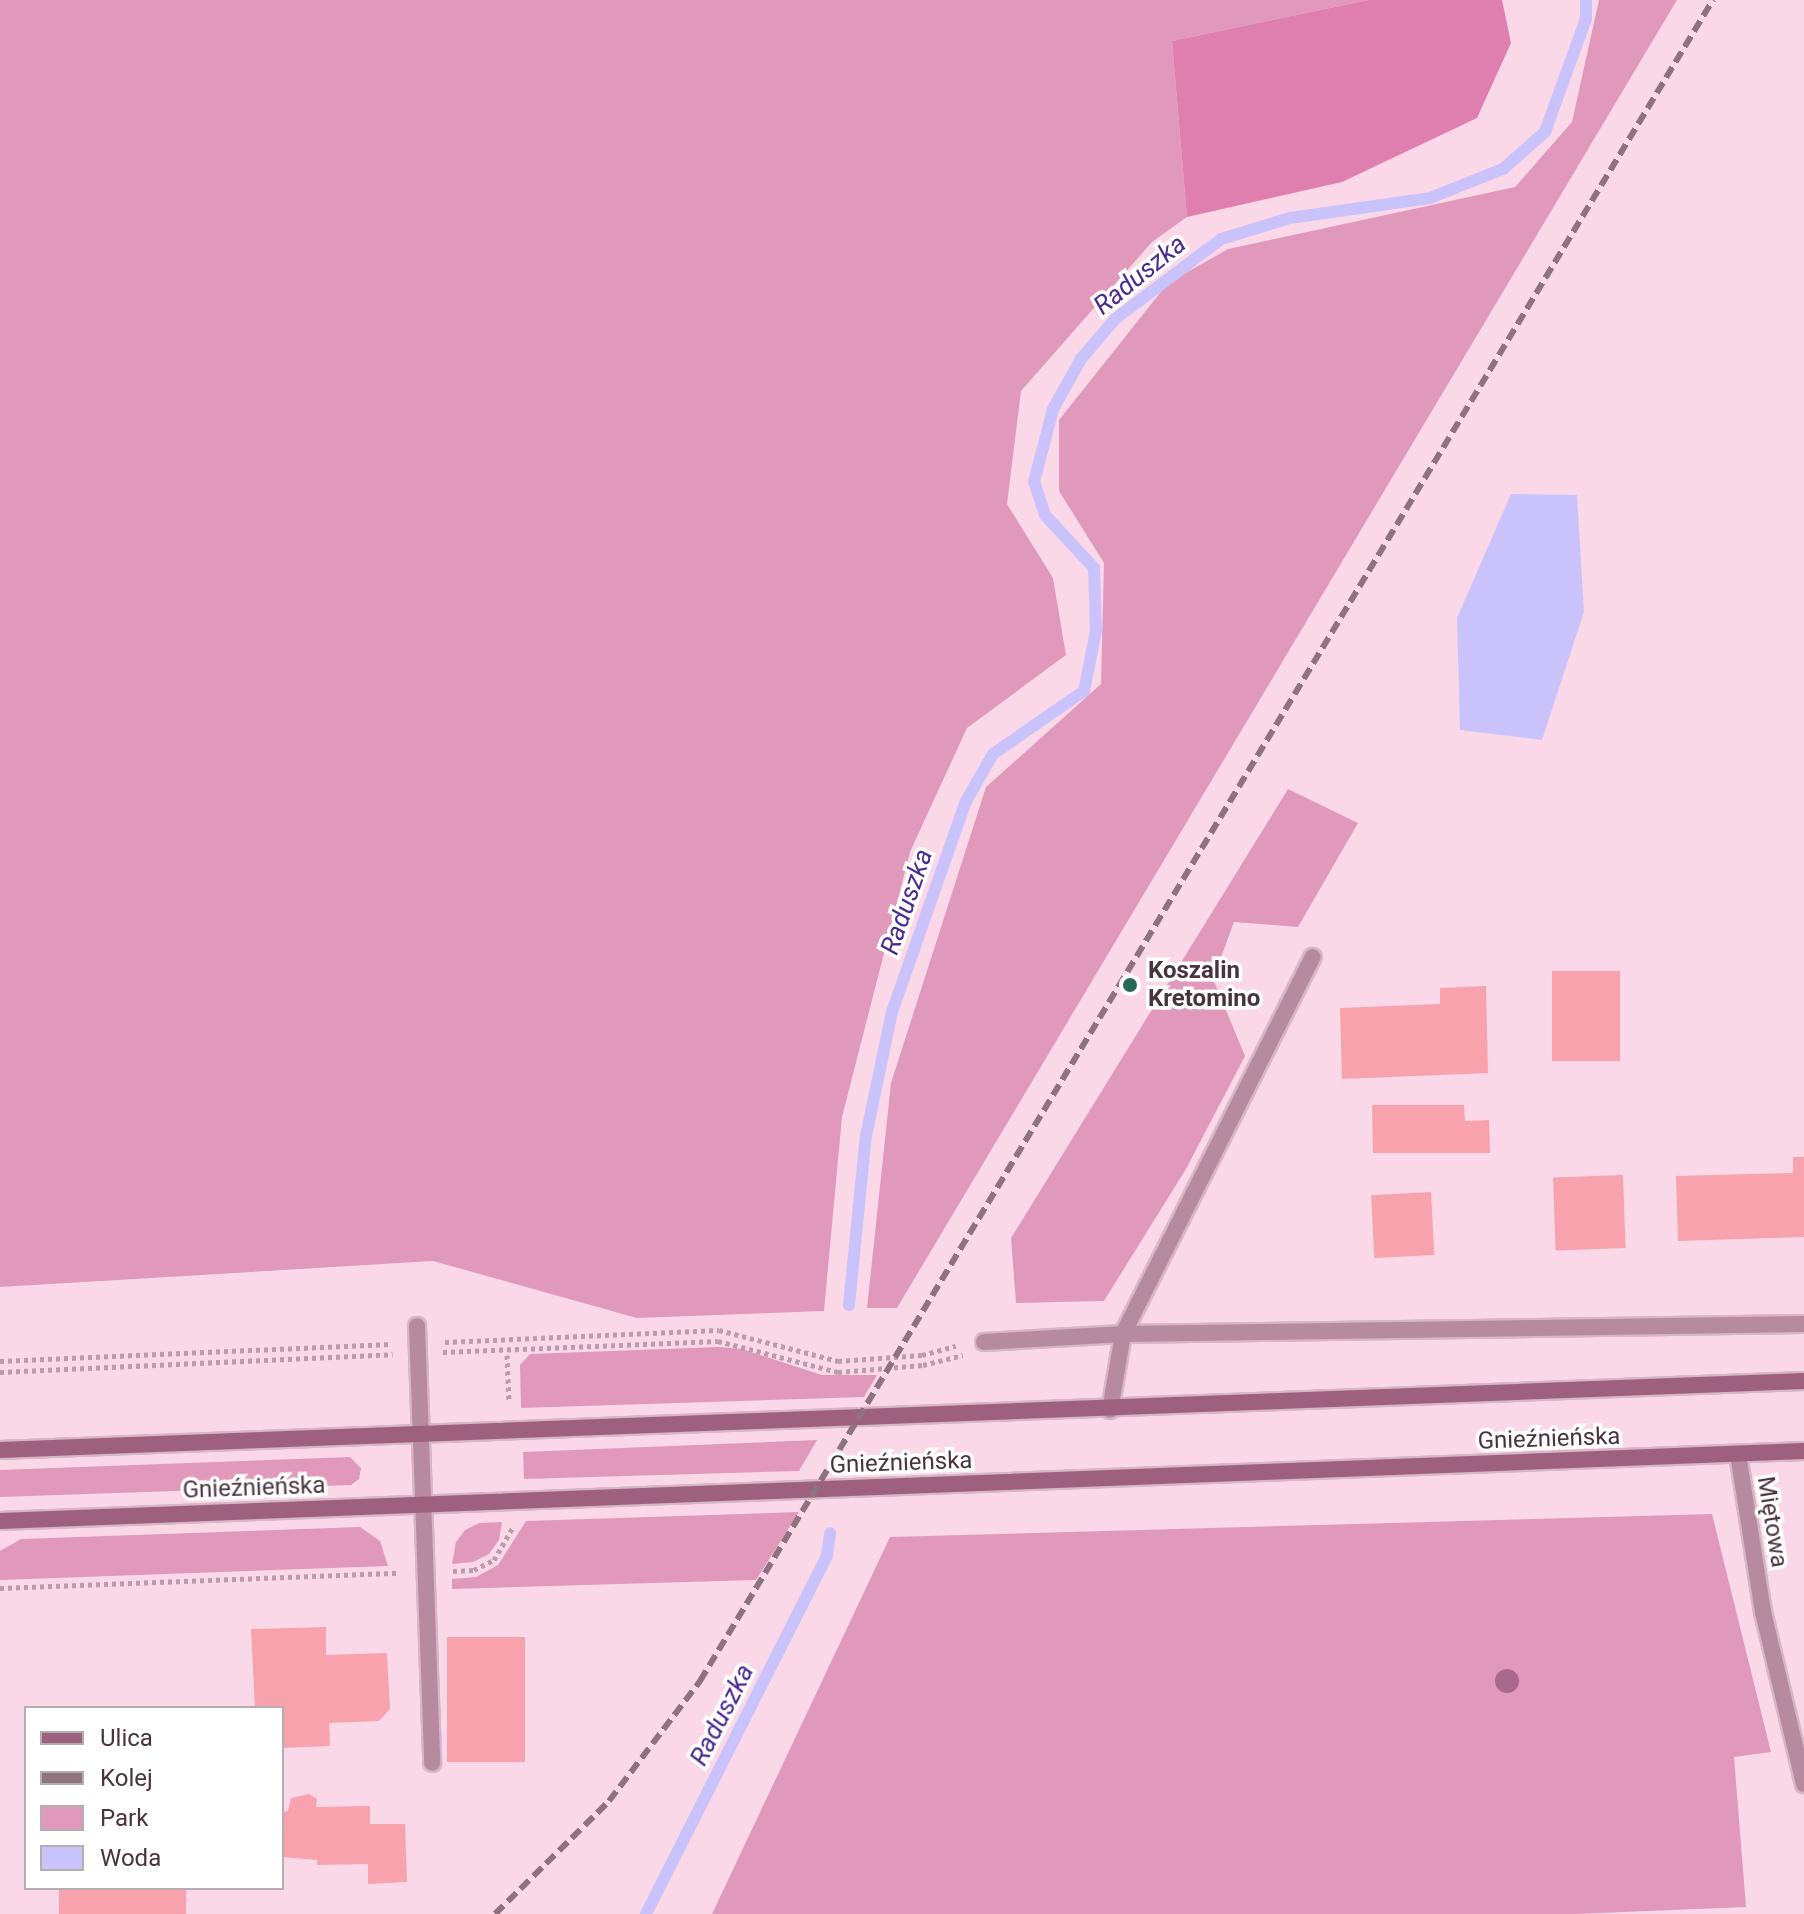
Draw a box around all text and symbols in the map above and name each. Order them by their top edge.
water label: Raduszka [1088,228,1192,322]
water label: Raduszka [874,845,940,959]
place label: Koszalin Kretomino [1148,957,1260,1013]
marker: Koszalin Kretomino [1119,974,1141,996]
street label: Gnieźnieńska [1477,1422,1621,1456]
street label: Gnieźnieńska [829,1446,973,1480]
street label: Gnieźnieńska [182,1471,326,1505]
street label: Miętowa [1751,1474,1793,1570]
water label: Raduszka [683,1659,761,1771]
legend [24,1706,284,1890]
text: Ulica [100,1724,153,1752]
text: Kolej [100,1764,153,1792]
text: Park [100,1804,148,1832]
text: Woda [100,1844,161,1872]

